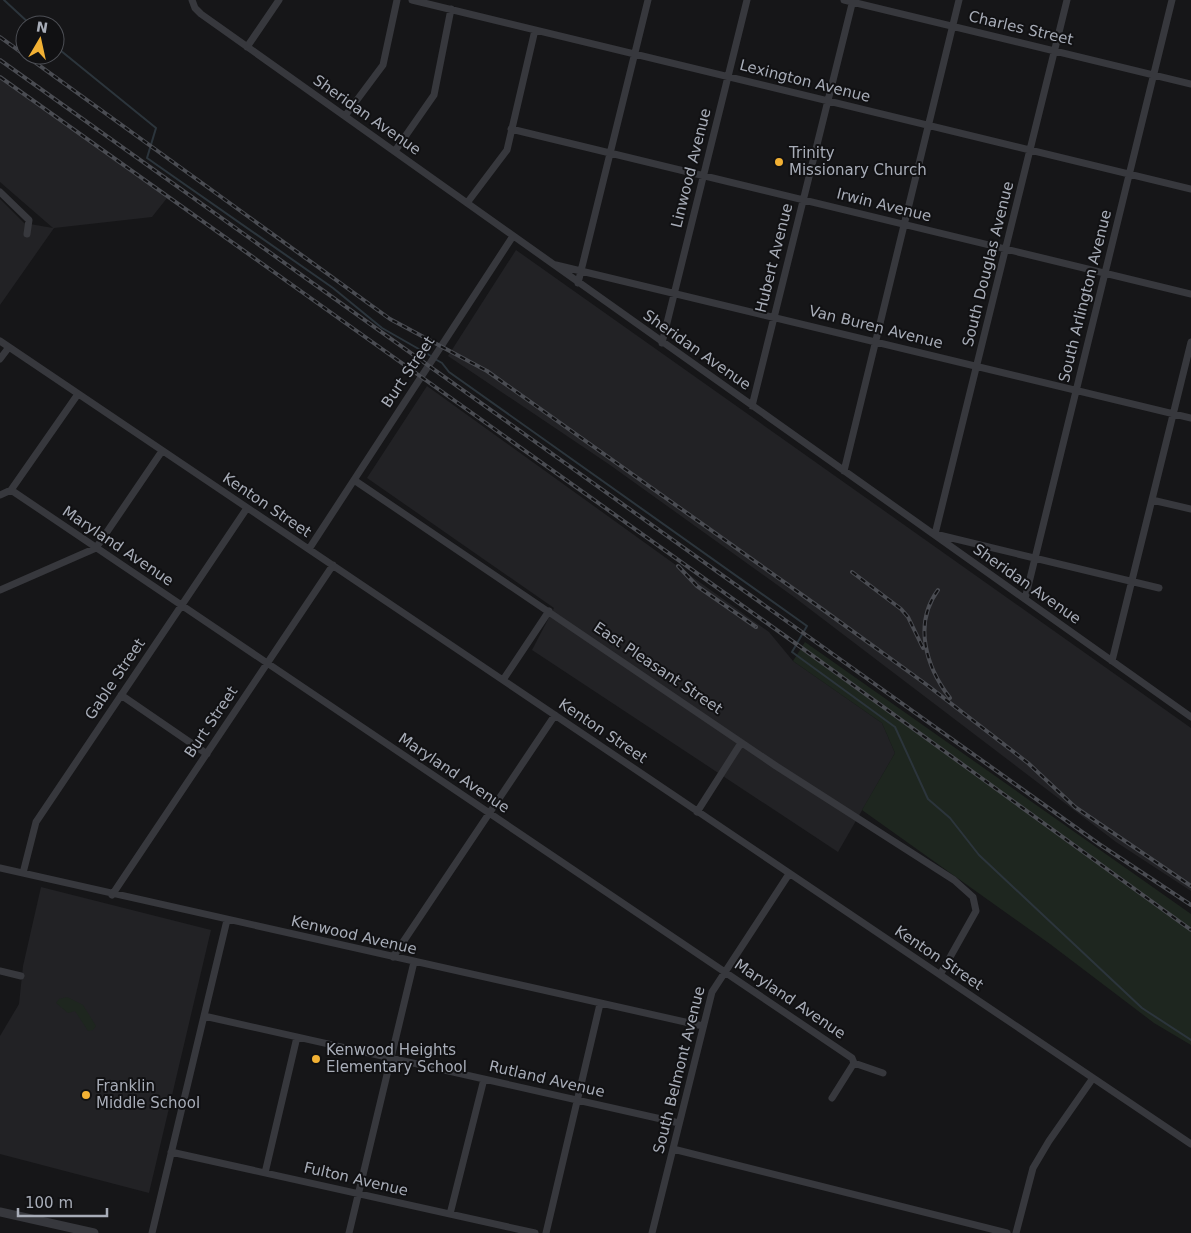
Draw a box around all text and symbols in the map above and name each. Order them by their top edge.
street label: Charles Street [967,7,1075,49]
north arrow [15,15,65,65]
text: N [35,18,49,36]
street label: Lexington Avenue [738,56,872,106]
street label: Sheridan Avenue [310,71,424,159]
street label: Linwood Avenue [667,106,715,230]
place label: Trinity Missionary Church [788,144,927,179]
marker: Trinity Missionary Church [773,156,785,168]
street label: South Douglas Avenue [959,179,1017,349]
street label: Irwin Avenue [835,185,933,225]
street label: Hubert Avenue [752,201,796,315]
street label: South Arlington Avenue [1055,208,1115,384]
street label: Van Buren Avenue [807,302,945,352]
street label: Sheridan Avenue [640,306,754,394]
street label: Burt Street [378,333,439,411]
street label: Kenton Street [219,469,315,541]
street label: Maryland Avenue [59,502,177,590]
street label: Sheridan Avenue [970,540,1084,628]
street label: East Pleasant Street [590,618,726,718]
street label: Gable Street [81,635,149,723]
street label: Burt Street [181,683,242,761]
street label: Kenton Street [555,695,651,767]
street label: Maryland Avenue [395,729,513,817]
street label: Kenwood Avenue [289,912,419,958]
street label: Kenton Street [891,922,987,994]
street label: Maryland Avenue [731,955,849,1043]
street label: South Belmont Avenue [649,985,709,1155]
place label: Kenwood Heights Elementary School [326,1041,467,1076]
marker: Kenwood Heights Elementary School [310,1053,322,1065]
street label: Rutland Avenue [487,1057,607,1101]
place label: Franklin Middle School [96,1077,200,1112]
marker: Franklin Middle School [80,1089,92,1101]
street label: Fulton Avenue [302,1158,410,1200]
scale bar [18,1186,106,1218]
text: 100 m [25,1194,73,1212]

